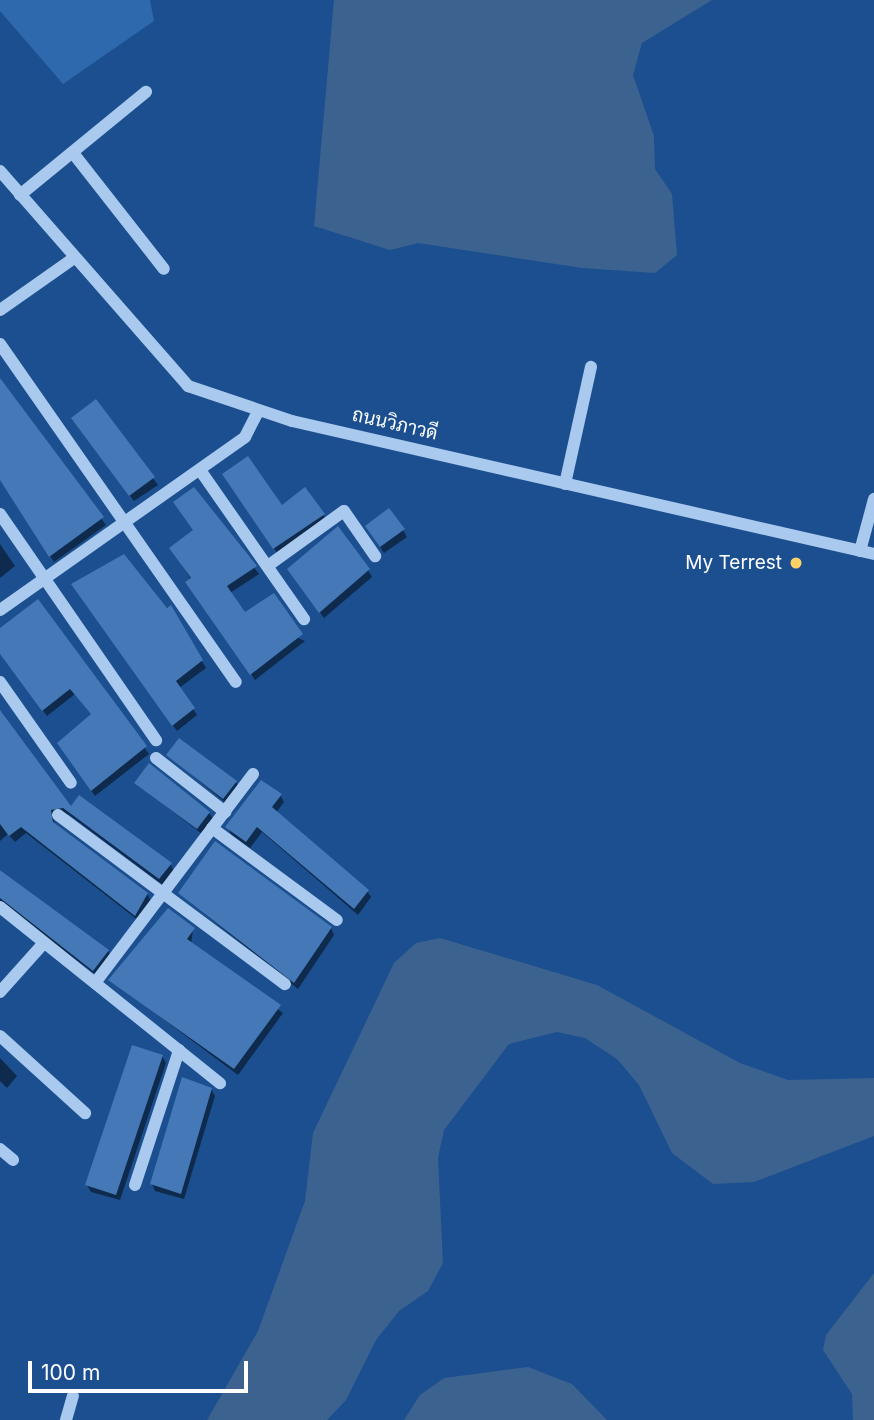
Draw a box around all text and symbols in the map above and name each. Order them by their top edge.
street label: ถนนวิภาวดี [350,403,440,445]
place label: My Terrest [685,552,782,574]
marker: My Terrest [788,555,804,571]
scale bar [32,1346,252,1390]
text: 100 m [41,1360,100,1385]

